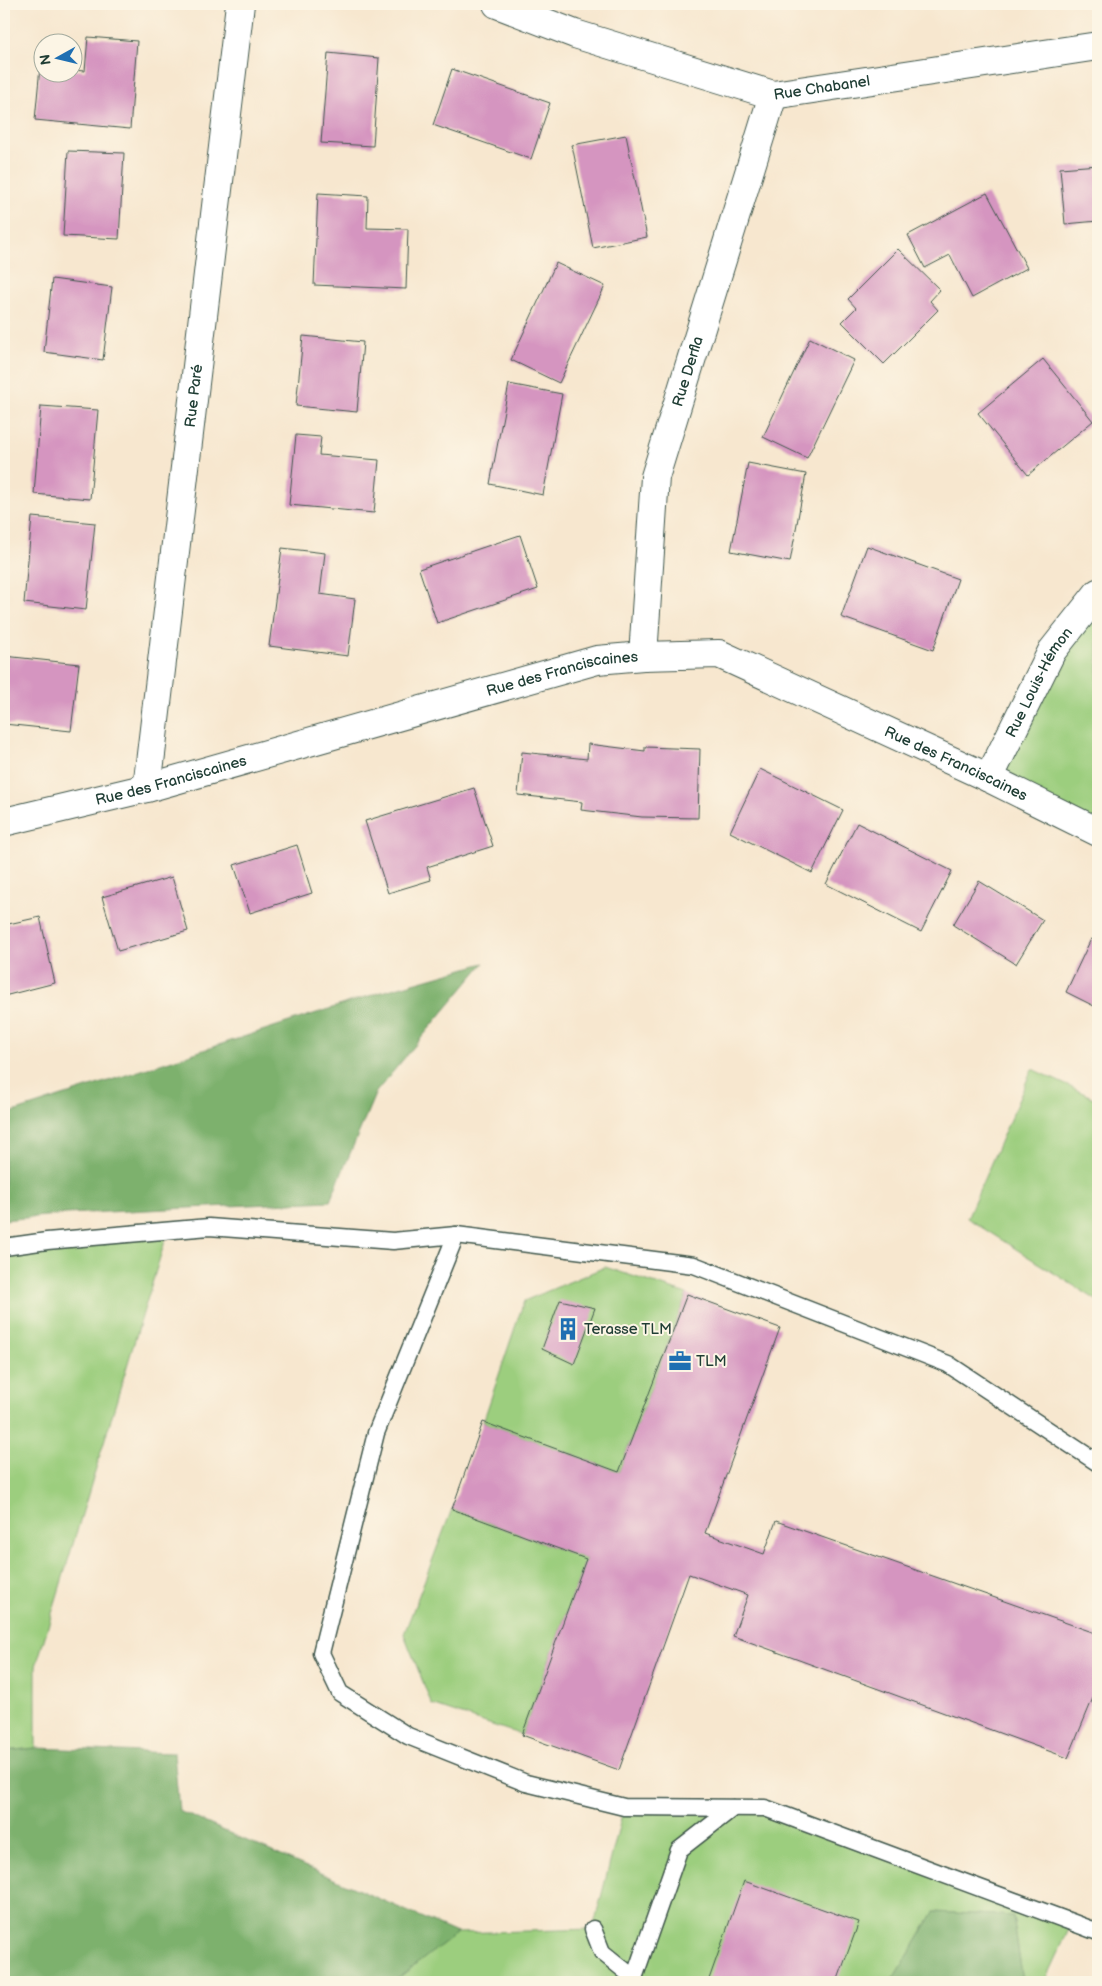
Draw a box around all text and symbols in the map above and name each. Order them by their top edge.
north arrow [32,32,82,82]
text: N [36,53,55,66]
street label: Rue Chabanel [772,71,871,104]
street label: Rue Derfla [668,334,707,409]
street label: Rue Paré [180,363,207,428]
street label: Rue Louis-Hémon [1001,623,1077,740]
street label: Rue des Franciscaines [484,647,639,701]
street label: Rue des Franciscaines [881,722,1031,805]
street label: Rue des Franciscaines [93,751,249,809]
building icon: Terasse TLM [555,1316,581,1342]
place label: Terasse TLM [584,1320,672,1339]
office icon: TLM [667,1348,693,1374]
place label: TLM [696,1352,727,1371]

